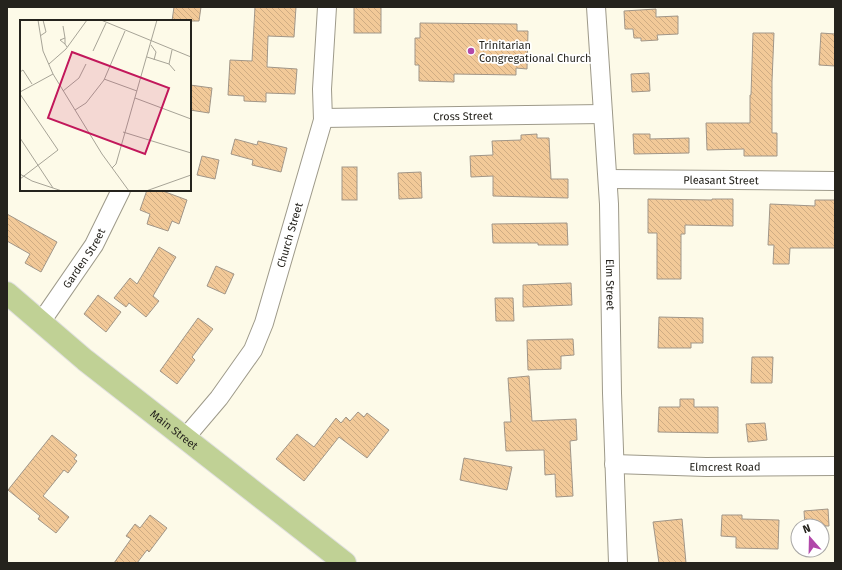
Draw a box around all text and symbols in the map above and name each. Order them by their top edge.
inset map [20,20,191,191]
place label: Trinitarian Congregational Church [479,39,591,65]
marker: Trinitarian Congregational Church [466,46,476,56]
street label: Cross Street [433,109,493,123]
street label: Pleasant Street [683,173,759,187]
street label: Church Street [274,201,305,269]
street label: Garden Street [60,226,108,291]
street label: Elm Street [603,259,617,310]
street label: Main Street [148,407,201,452]
street label: Elmcrest Road [689,460,761,474]
north arrow [790,518,830,558]
text: N [801,522,812,536]

